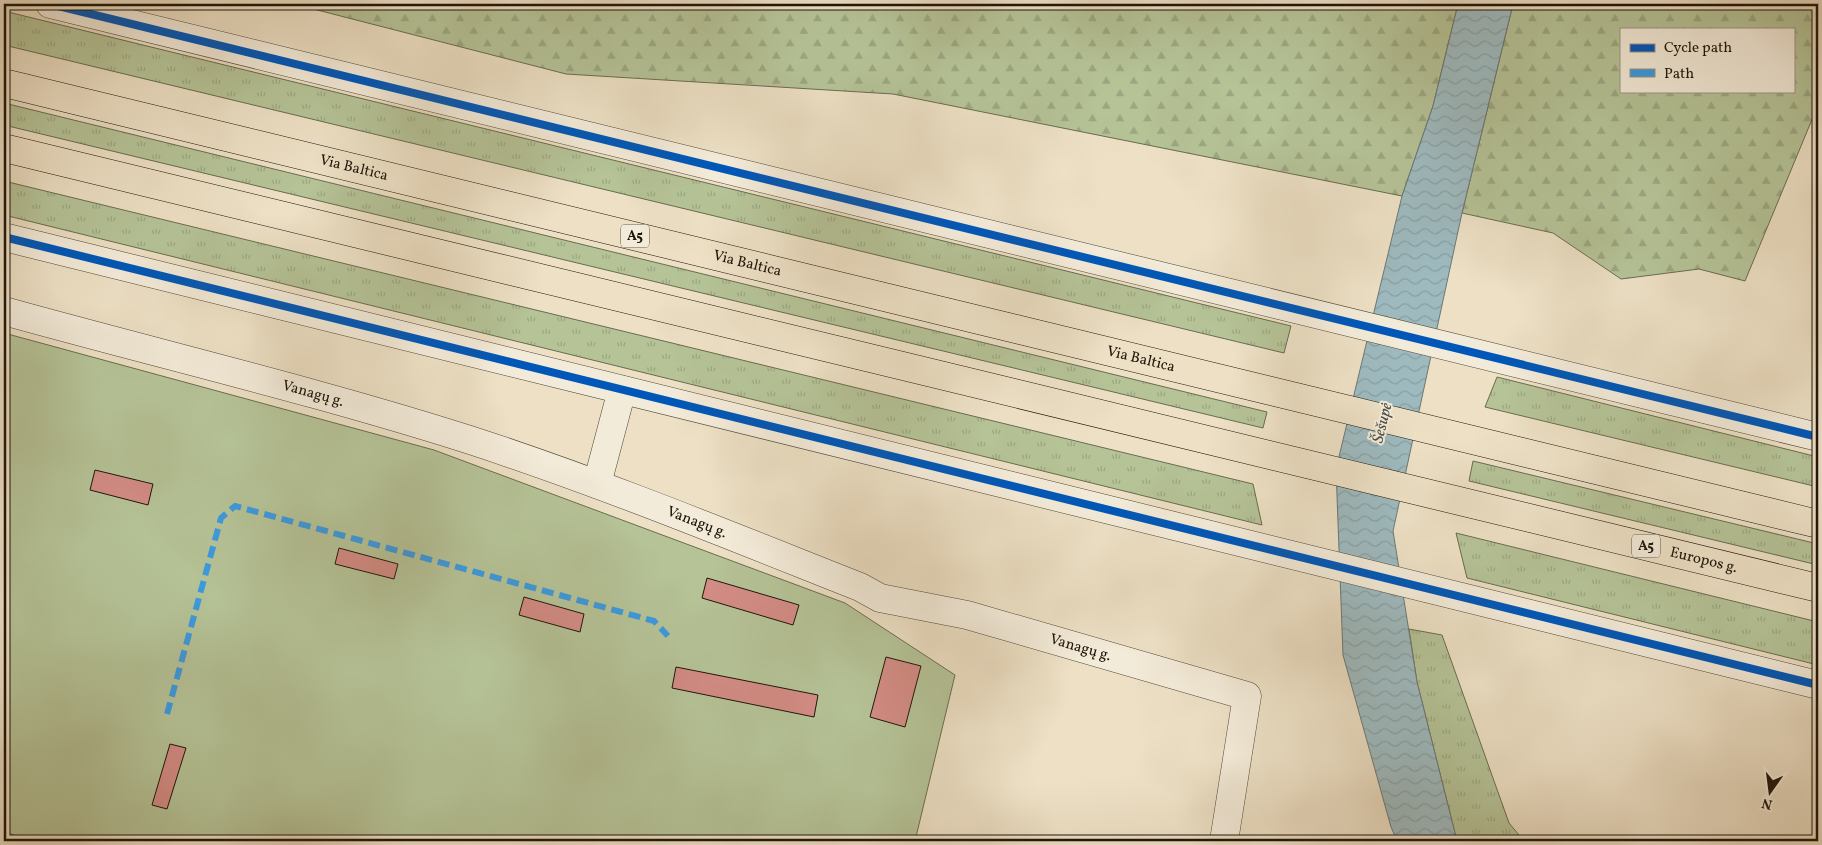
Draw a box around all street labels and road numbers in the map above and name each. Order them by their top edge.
street label: Via Baltica [317,150,390,187]
road number: A5 [621,225,649,248]
street label: Via Baltica [711,245,784,282]
street label: Via Baltica [1104,341,1177,378]
street label: Vanagų g. [280,375,346,412]
street label: Vanagų g. [664,501,730,544]
road number: A5 [1632,534,1660,558]
street label: Europos g. [1668,542,1740,579]
street label: Vanagų g. [1047,629,1114,667]

